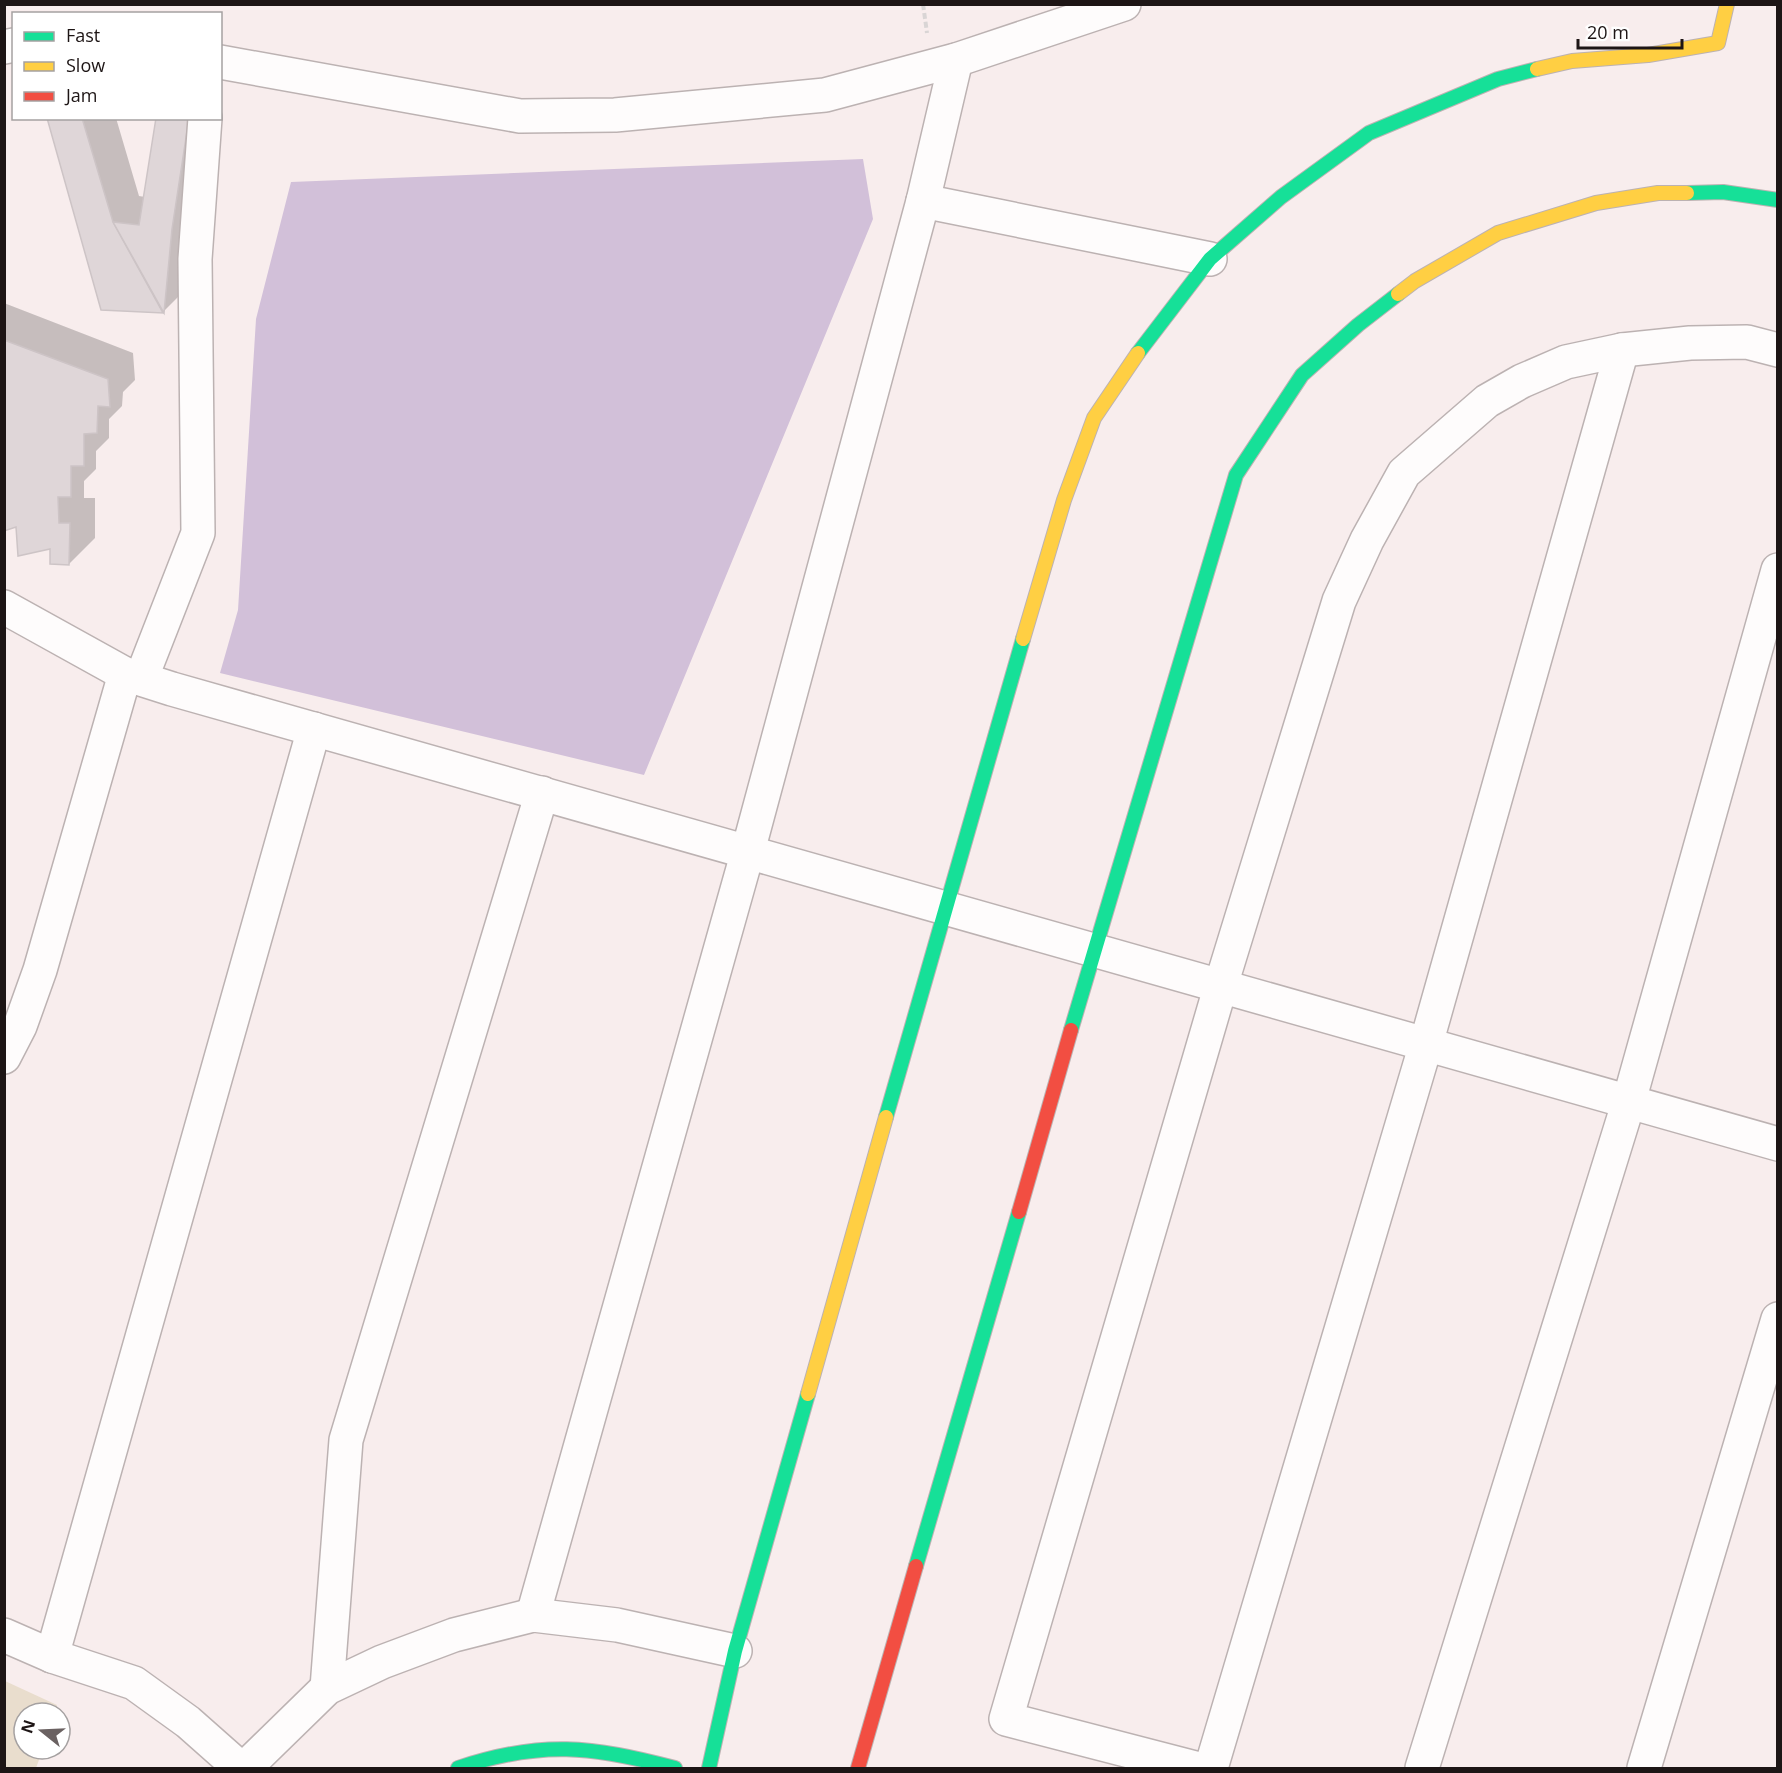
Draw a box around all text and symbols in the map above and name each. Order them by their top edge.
legend [12,12,222,120]
scale bar [1578,12,1682,50]
text: 20 m [1587,20,1629,44]
text: Fast [66,23,100,47]
text: Slow [66,53,105,77]
text: Jam [64,83,98,107]
north arrow [12,1701,72,1761]
text: N [15,1717,40,1736]

